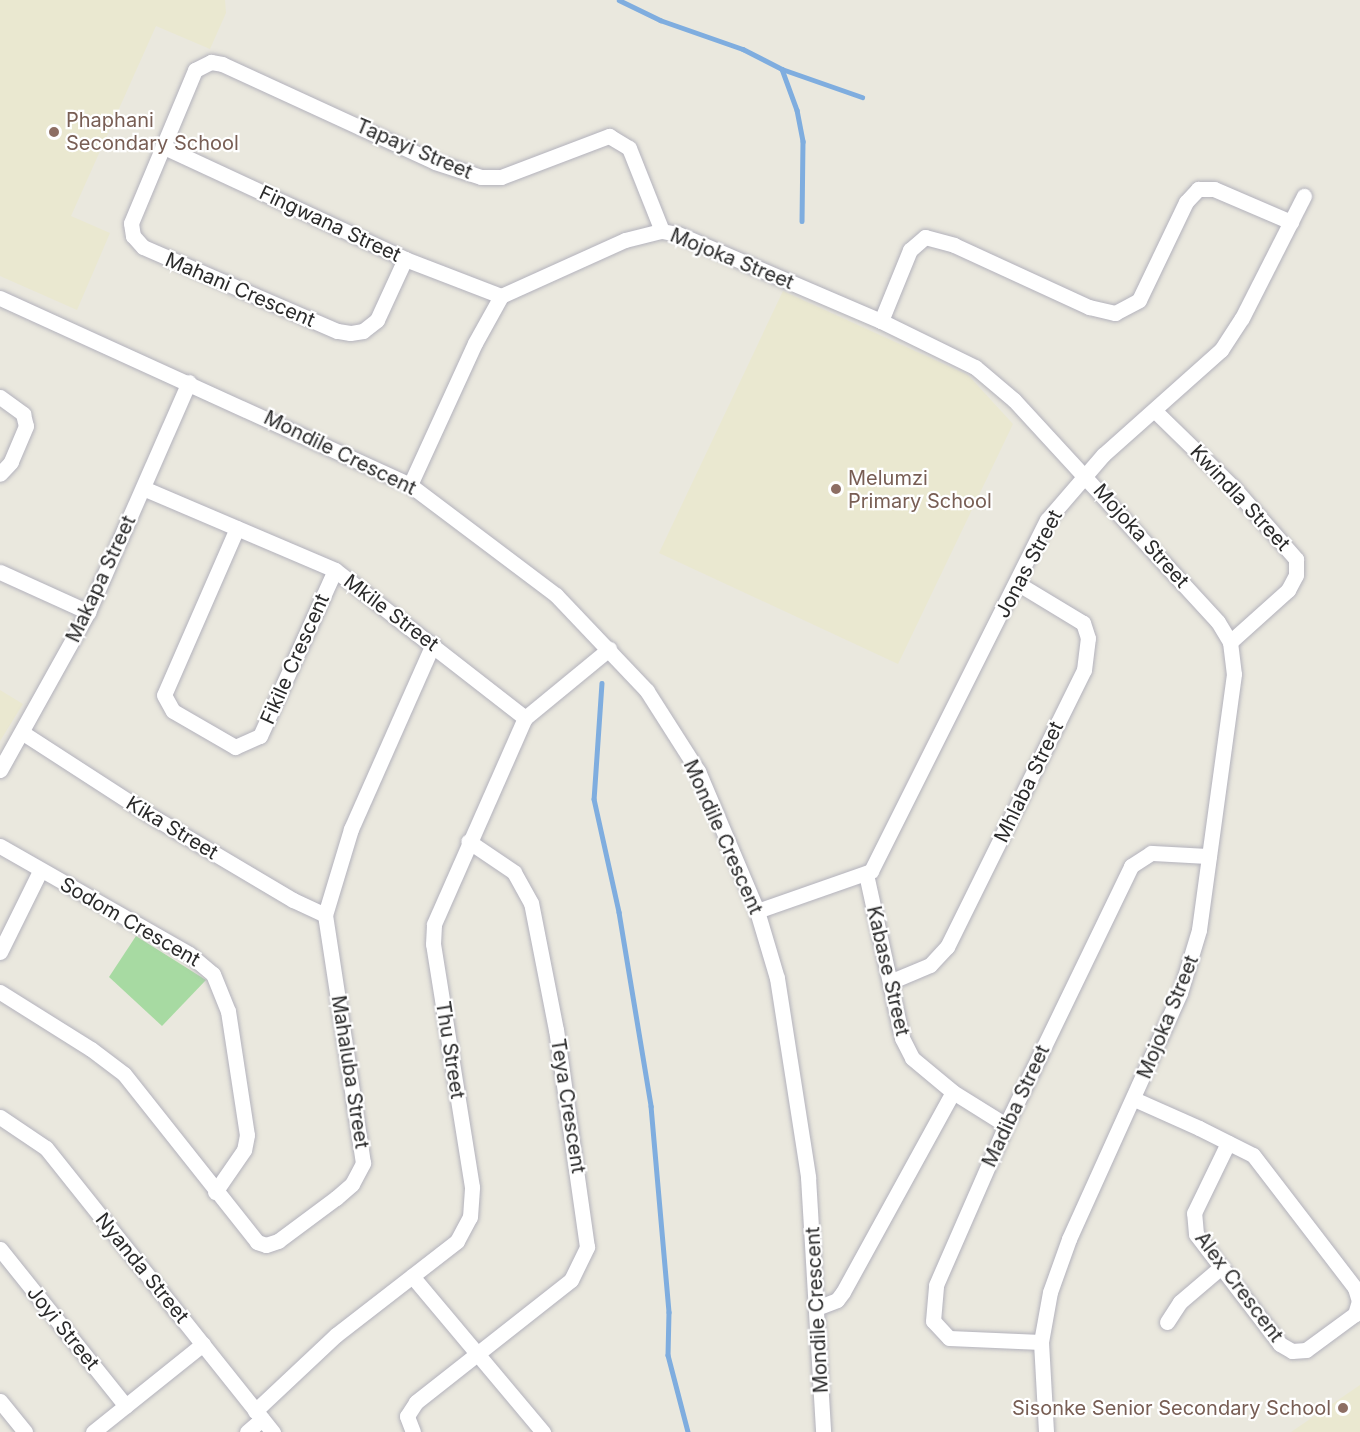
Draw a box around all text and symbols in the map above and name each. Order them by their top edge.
place label: Phaphani Secondary School [66,108,239,155]
street label: Tapayi Street [352,114,476,184]
marker: Phaphani Secondary School [47,125,61,139]
street label: Fingwana Street [255,181,405,267]
street label: Mojoka Street [667,223,797,295]
street label: Mahani Crescent [162,248,318,332]
street label: Mondile Crescent [260,406,420,500]
street label: Kwindla Street [1185,440,1295,556]
place label: Melumzi Primary School [848,466,992,513]
street label: Mojoka Street [1088,479,1194,593]
marker: Melumzi Primary School [829,482,843,496]
street label: Jonas Street [990,506,1068,622]
street label: Makapa Street [61,512,141,646]
street label: Mkile Street [339,570,443,656]
street label: Fikile Crescent [256,590,334,728]
street label: Mhlaba Street [989,718,1069,846]
street label: Mondile Crescent [678,756,768,918]
street label: Kika Street [122,791,222,865]
street label: Sodom Crescent [56,872,204,972]
street label: Kabase Street [861,904,915,1038]
street label: Mojoka Street [1132,952,1204,1082]
street label: Mahaluba Street [326,994,374,1150]
street label: Thu Street [430,999,470,1101]
street label: Teya Crescent [546,1037,590,1175]
street label: Madiba Street [977,1041,1055,1171]
street label: Nyanda Street [90,1208,194,1328]
street label: Mondile Crescent [801,1226,833,1394]
street label: Alex Crescent [1190,1227,1288,1347]
street label: Joyi Street [22,1281,104,1375]
place label: Sisonke Senior Secondary School [1012,1396,1331,1420]
marker: Sisonke Senior Secondary School [1336,1401,1350,1415]

